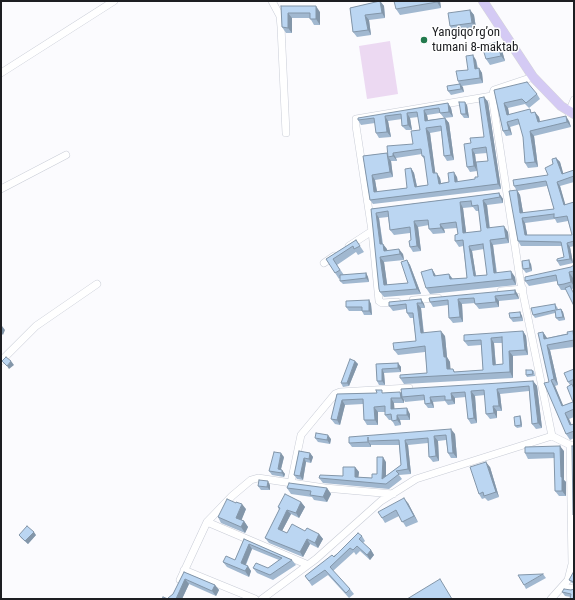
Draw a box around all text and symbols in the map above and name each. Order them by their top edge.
place label: Yangiqo’rg’on tumani 8-maktab [432,25,518,56]
marker: Yangiqo’rg’on tumani 8-maktab [419,35,429,45]

